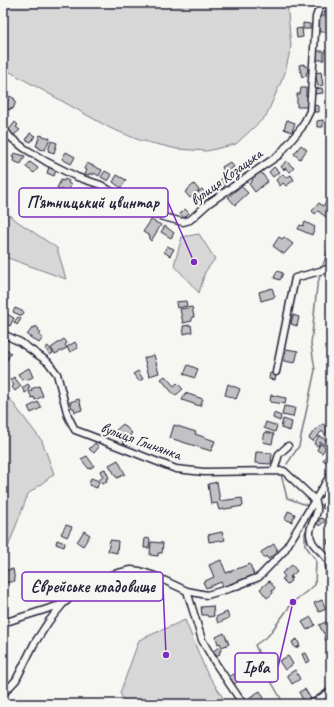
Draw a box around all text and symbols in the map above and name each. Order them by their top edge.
street label: вулиця Козацька [186,143,267,210]
callout: П'ятницький цвинтар [19,188,168,217]
text: П'ятницький цвинтар [27,192,160,213]
street label: вулиця Глинянка [98,417,185,465]
callout: Єврейське кладовище [22,572,163,601]
text: Єврейське кладовище [31,576,156,597]
callout: Ірва [235,653,278,682]
text: Ірва [243,657,271,678]

